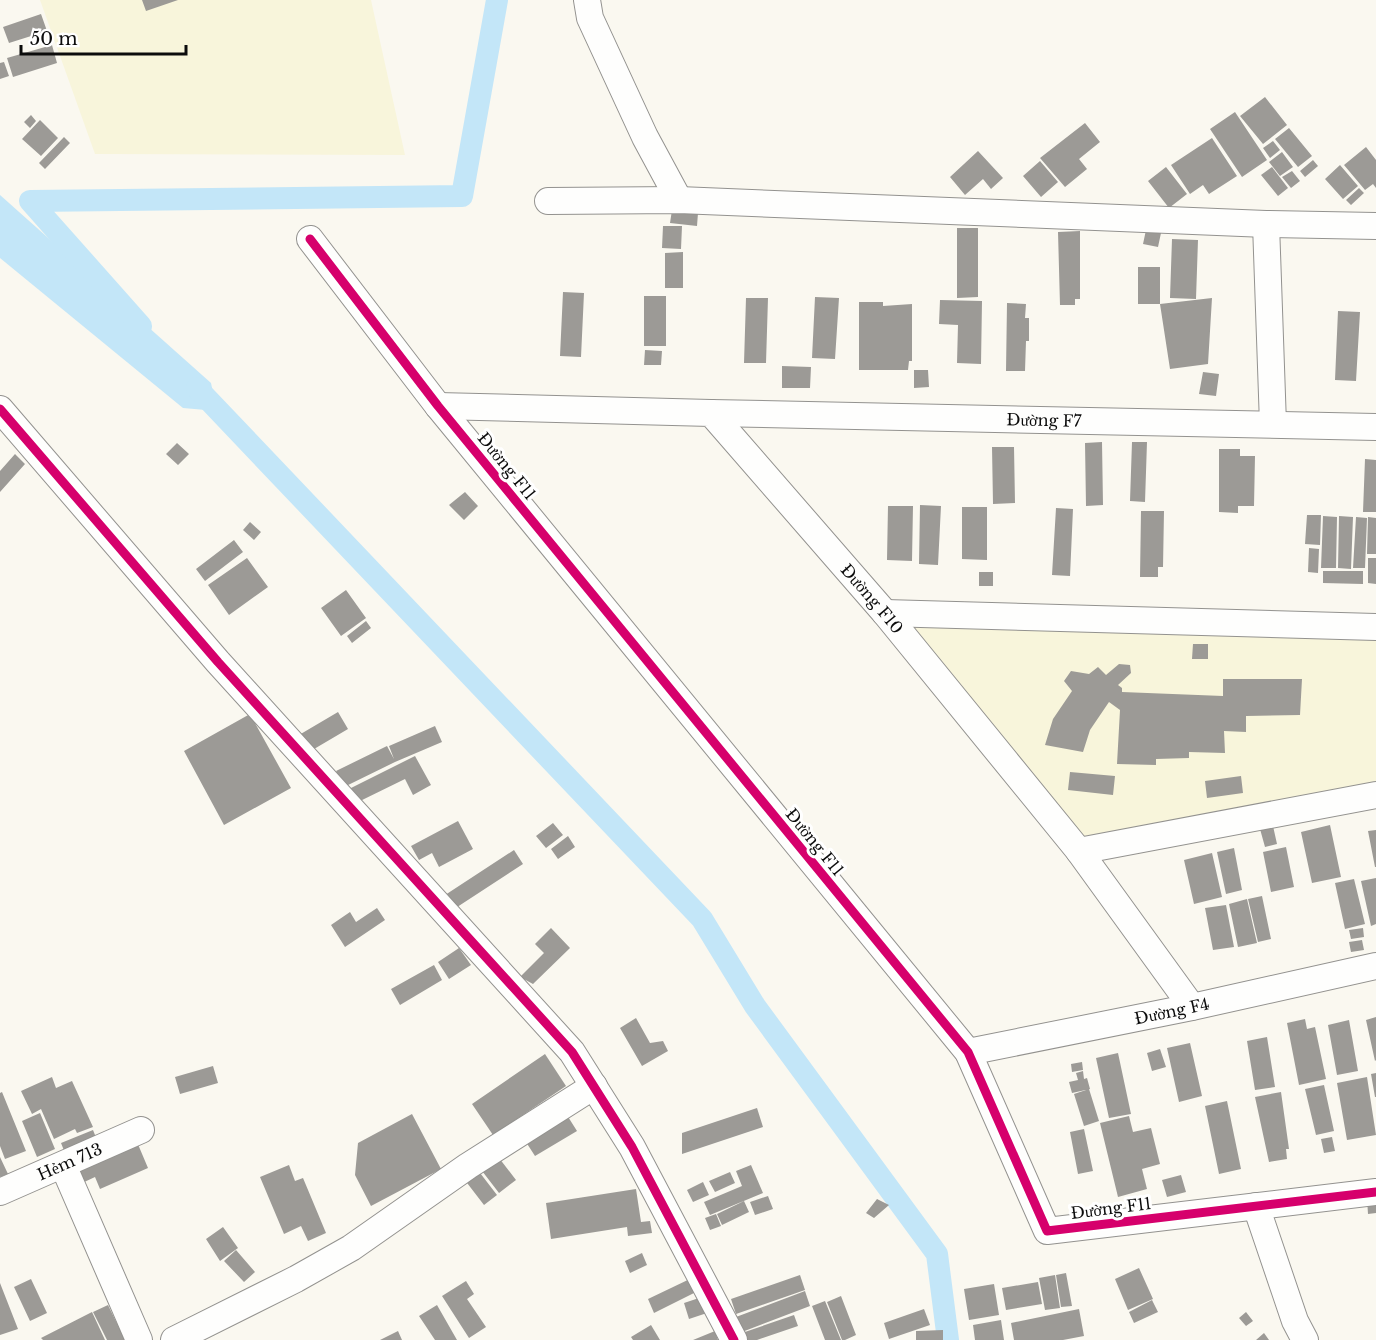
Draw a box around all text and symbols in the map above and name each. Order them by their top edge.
scale bar [21,18,186,56]
text: 50 m [30,28,78,50]
street label: Đường F7 [1006,409,1083,431]
street label: Đường F11 [474,428,540,504]
street label: Đường F10 [837,560,908,638]
street label: Đường F11 [782,804,848,880]
street label: Đường F4 [1133,993,1211,1028]
street label: Hẻm 713 [34,1138,105,1184]
street label: Đường F11 [1069,1193,1153,1223]

